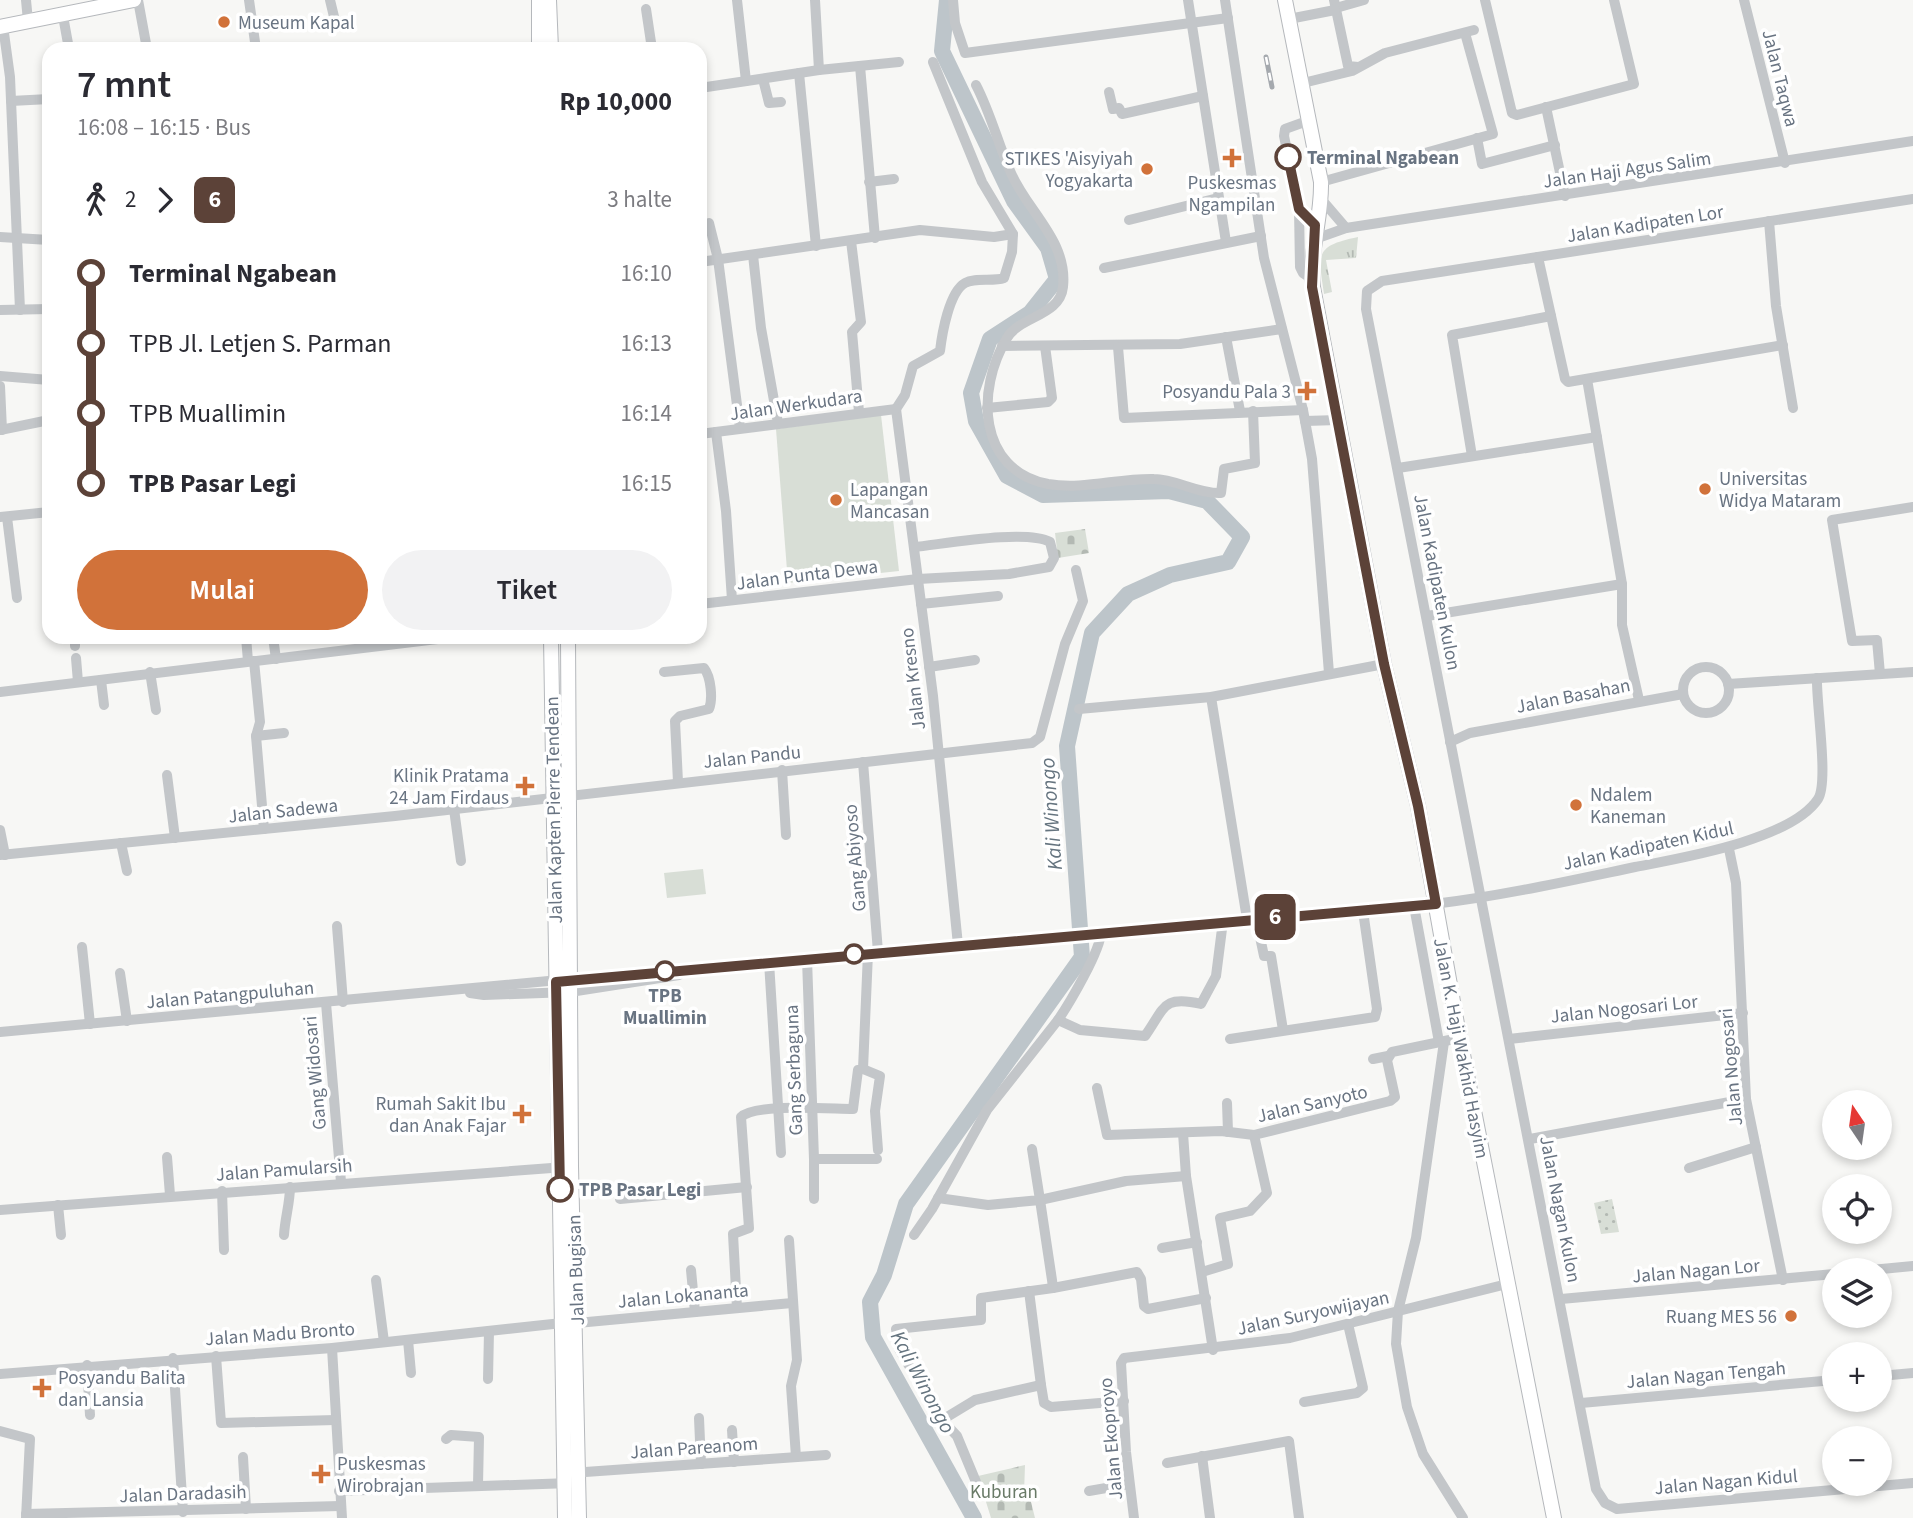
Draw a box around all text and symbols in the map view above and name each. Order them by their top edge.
place label: Museum Kapal [238,10,355,37]
marker: Museum Kapal [216,14,232,30]
street label: Jalan Taqwa [1754,27,1805,130]
text: 7 mnt [77,58,171,112]
text: Rp 10,000 [560,83,672,120]
text: 16:08 – 16:15 · Bus [77,111,251,144]
marker: Terminal Ngabean [1275,144,1301,170]
place label: Terminal Ngabean [1307,145,1459,172]
street label: Jalan Haji Agus Salim [1541,145,1713,196]
place label: STIKES 'Aisyiyah Yogyakarta [1004,146,1133,195]
marker: Puskesmas Ngampilan [1222,148,1242,168]
marker: STIKES 'Aisyiyah Yogyakarta [1139,161,1155,177]
place label: Puskesmas Ngampilan [1188,170,1276,219]
icon: walk [77,181,115,219]
icon: forward [146,181,184,219]
text: 6 [208,182,221,217]
text: 2 [125,183,136,216]
text: 3 halte [607,183,672,216]
street label: Jalan Kadipaten Lor [1565,199,1726,250]
text: Terminal Ngabean [129,255,337,292]
text: 16:10 [621,257,672,290]
text: TPB Jl. Letjen S. Parman [129,325,392,362]
text: 16:13 [621,327,672,360]
place label: Posyandu Pala 3 [1162,379,1291,406]
marker: Posyandu Pala 3 [1297,381,1317,401]
street label: Jalan Werkudara [728,383,864,428]
text: TPB Muallimin [129,395,286,432]
text: 16:14 [621,397,672,430]
text: TPB Pasar Legi [129,465,296,502]
place label: Universitas Widya Mataram [1719,466,1841,515]
text: 16:15 [621,467,672,500]
place label: Lapangan Mancasan [850,477,930,526]
marker: Universitas Widya Mataram [1697,481,1713,497]
marker: Lapangan Mancasan [828,492,844,508]
street label: Jalan Kadipaten Kulon [1406,492,1467,673]
button: Mulai [77,550,368,630]
button: Tiket [382,550,672,630]
street label: Jalan Punta Dewa [735,553,880,598]
street label: Jalan Kresno [894,626,933,731]
street label: Jalan Basahan [1514,672,1633,721]
street label: Jalan Kapten Pierre Tendean [539,696,570,924]
street label: Jalan Pandu [702,739,802,776]
water label: Kali Winongo [1032,757,1070,871]
place label: Klinik Pratama 24 Jam Firdaus [389,763,509,812]
marker: Klinik Pratama 24 Jam Firdaus [515,776,535,796]
place label: Ndalem Kaneman [1590,782,1666,831]
street label: Jalan Sadewa [227,792,339,831]
marker: Ndalem Kaneman [1568,797,1584,813]
street label: Gang Abiyoso [837,803,874,913]
street label: Jalan Kadipaten Kidul [1560,815,1736,878]
line badge: 6 [1252,894,1298,940]
text: 6 [1269,899,1281,934]
street label: Jalan K. Haji Wakhid Hasyim [1426,936,1495,1161]
unlabelled marker [844,944,864,964]
marker: TPB Muallimin [655,961,675,981]
street label: Jalan Patangpuluhan [145,975,315,1016]
place label: TPB Muallimin [623,983,707,1032]
street label: Jalan Nogosari Lor [1549,988,1700,1031]
street label: Gang Serbaguna [779,1004,810,1136]
street label: Jalan Nogosari [1713,1007,1750,1127]
street label: Gang Widosari [297,1015,334,1131]
street label: Jalan Sanyoto [1254,1079,1370,1130]
north arrow [1822,1090,1892,1160]
map controls [1822,1090,1892,1496]
place label: Rumah Sakit Ibu dan Anak Fajar [376,1091,506,1140]
marker: Rumah Sakit Ibu dan Anak Fajar [512,1104,532,1124]
street label: Jalan Nagan Kulon [1532,1134,1587,1285]
street label: Jalan Pamularsih [215,1152,353,1189]
button: locate [1822,1174,1892,1244]
marker: TPB Pasar Legi [547,1176,573,1202]
place label: TPB Pasar Legi [579,1177,701,1204]
street label: Jalan Bugisan [561,1214,592,1326]
street label: Jalan Nagan Lor [1631,1252,1762,1291]
button: layers [1822,1258,1892,1328]
street label: Jalan Lokananta [617,1277,750,1316]
street label: Jalan Suryowijayan [1235,1284,1392,1343]
place label: Ruang MES 56 [1666,1304,1777,1331]
marker: Ruang MES 56 [1783,1308,1799,1324]
street label: Jalan Madu Bronto [204,1316,356,1353]
water label: Kali Winongo [883,1325,963,1439]
button: + [1822,1342,1892,1412]
street label: Jalan Nagan Tengah [1625,1355,1787,1396]
place label: Posyandu Balita dan Lansia [58,1365,186,1414]
street label: Jalan Ekoproyo [1093,1376,1130,1501]
marker: Posyandu Balita dan Lansia [32,1378,52,1398]
button: − [1822,1426,1892,1496]
street label: Jalan Pareanom [629,1431,759,1466]
place label: Puskesmas Wirobrajan [337,1451,426,1500]
street label: Jalan Nagan Kidul [1653,1463,1799,1502]
marker: Puskesmas Wirobrajan [311,1464,331,1484]
street label: Jalan Daradasih [119,1479,247,1510]
park label: Kuburan [970,1479,1038,1506]

